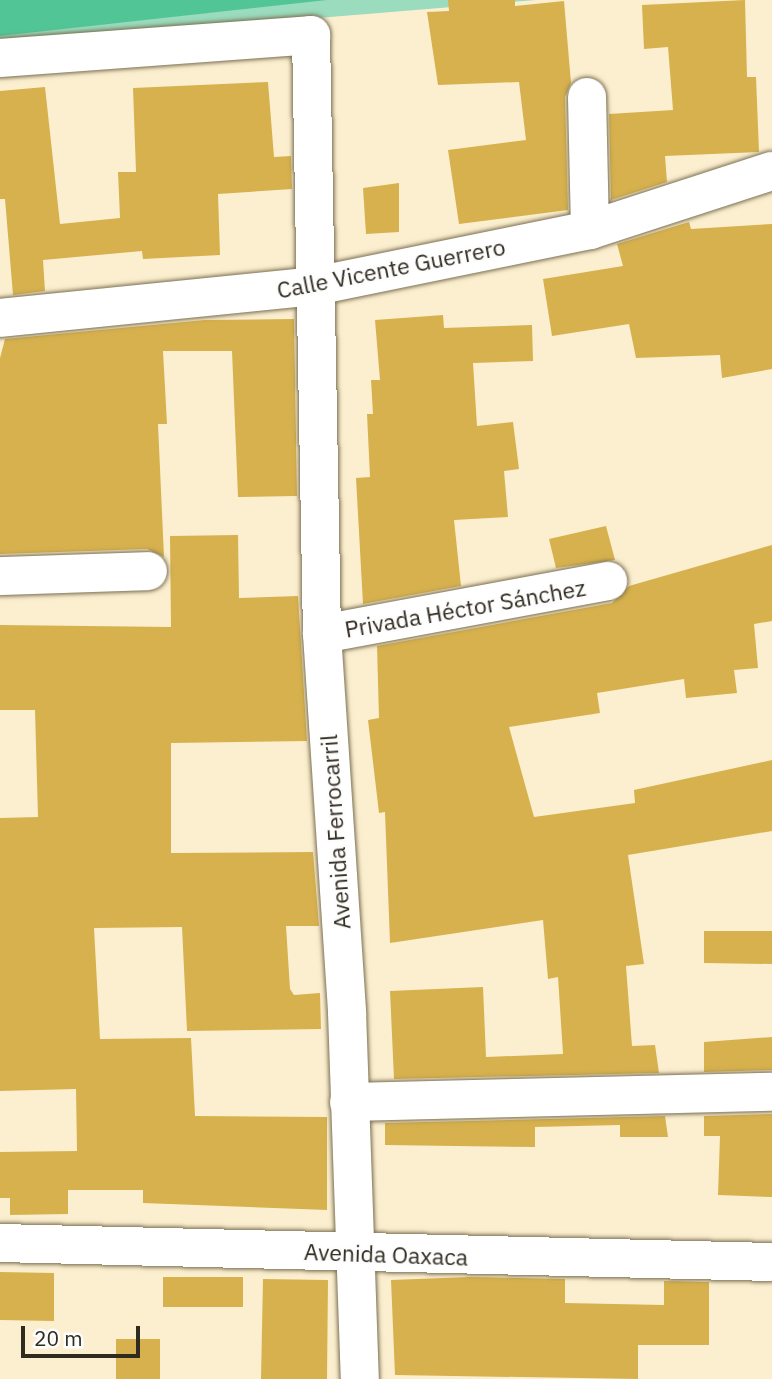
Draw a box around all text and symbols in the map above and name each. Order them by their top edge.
street label: Calle Vicente Guerrero [274,232,508,304]
street label: Privada Héctor Sánchez [342,573,588,643]
street label: Avenida Ferrocarril [314,734,356,930]
street label: Avenida Oaxaca [303,1237,469,1271]
scale bar [24,1312,144,1356]
text: 20 m [34,1324,83,1352]

